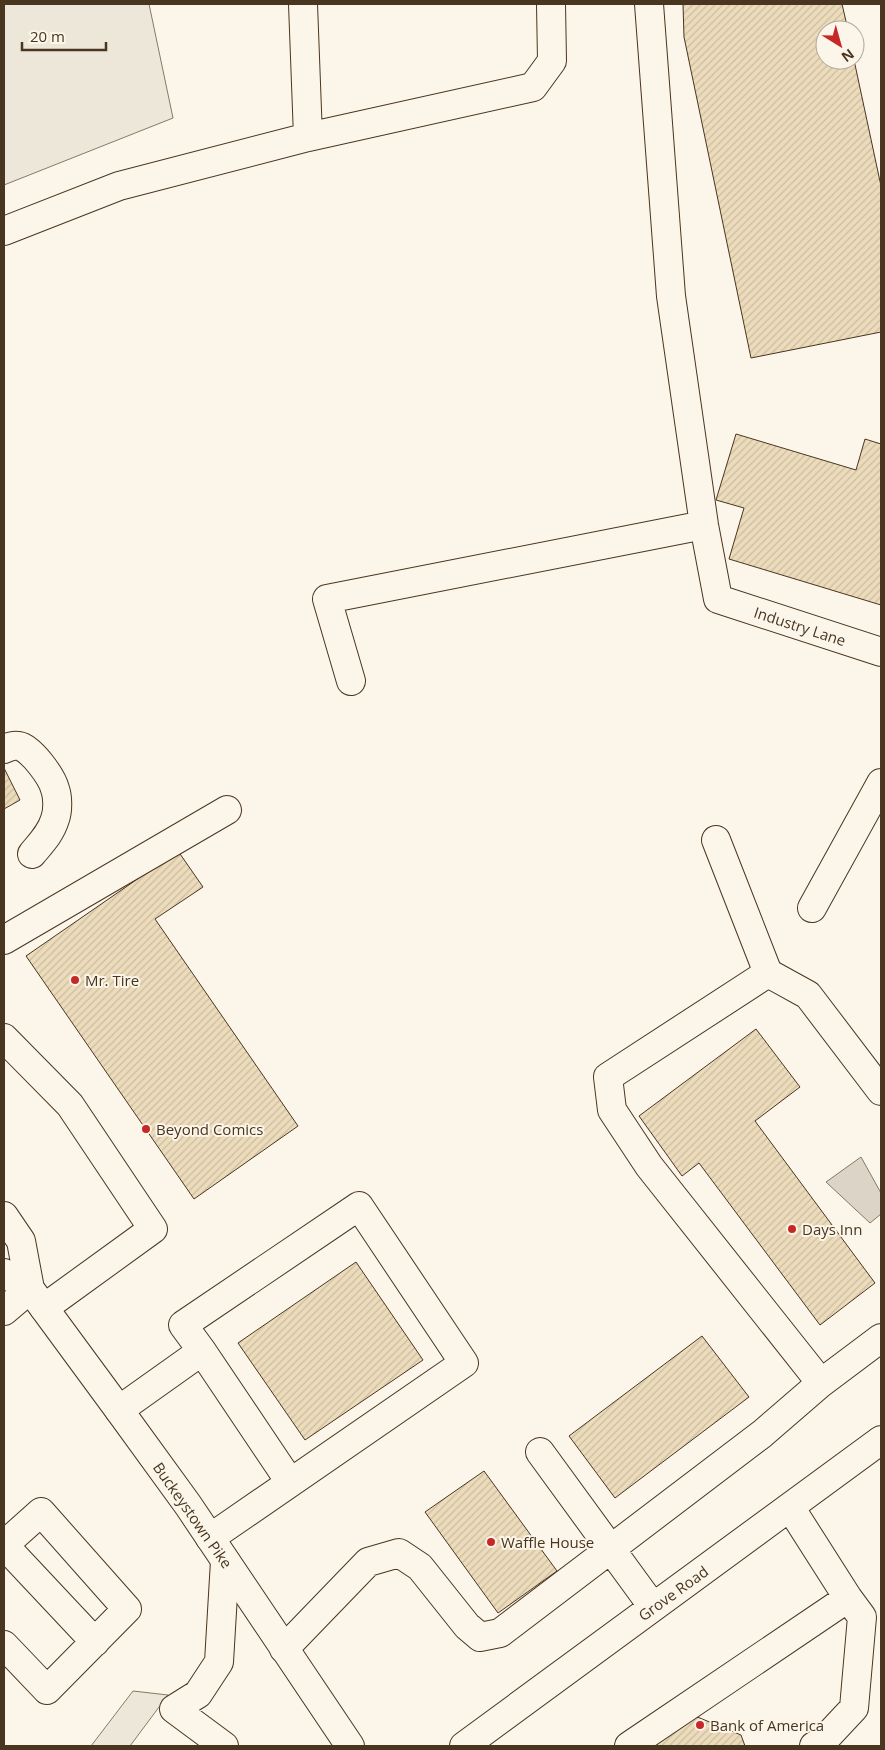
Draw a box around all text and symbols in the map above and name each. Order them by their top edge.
scale bar [22,20,106,52]
north arrow [815,20,865,70]
text: 20 m [30,26,65,46]
text: N [838,45,858,67]
street label: Industry Lane [751,602,849,650]
place label: Mr. Tire [85,970,139,990]
marker: Mr. Tire [69,974,81,986]
place label: Beyond Comics [156,1119,263,1139]
marker: Beyond Comics [140,1123,152,1135]
place label: Days Inn [802,1219,862,1239]
marker: Days Inn [786,1223,798,1235]
street label: Buckeystown Pike [149,1458,237,1572]
place label: Waffle House [501,1532,594,1552]
marker: Waffle House [485,1536,497,1548]
street label: Grove Road [634,1561,712,1625]
place label: Bank of America [710,1715,824,1735]
marker: Bank of America [694,1719,706,1731]

